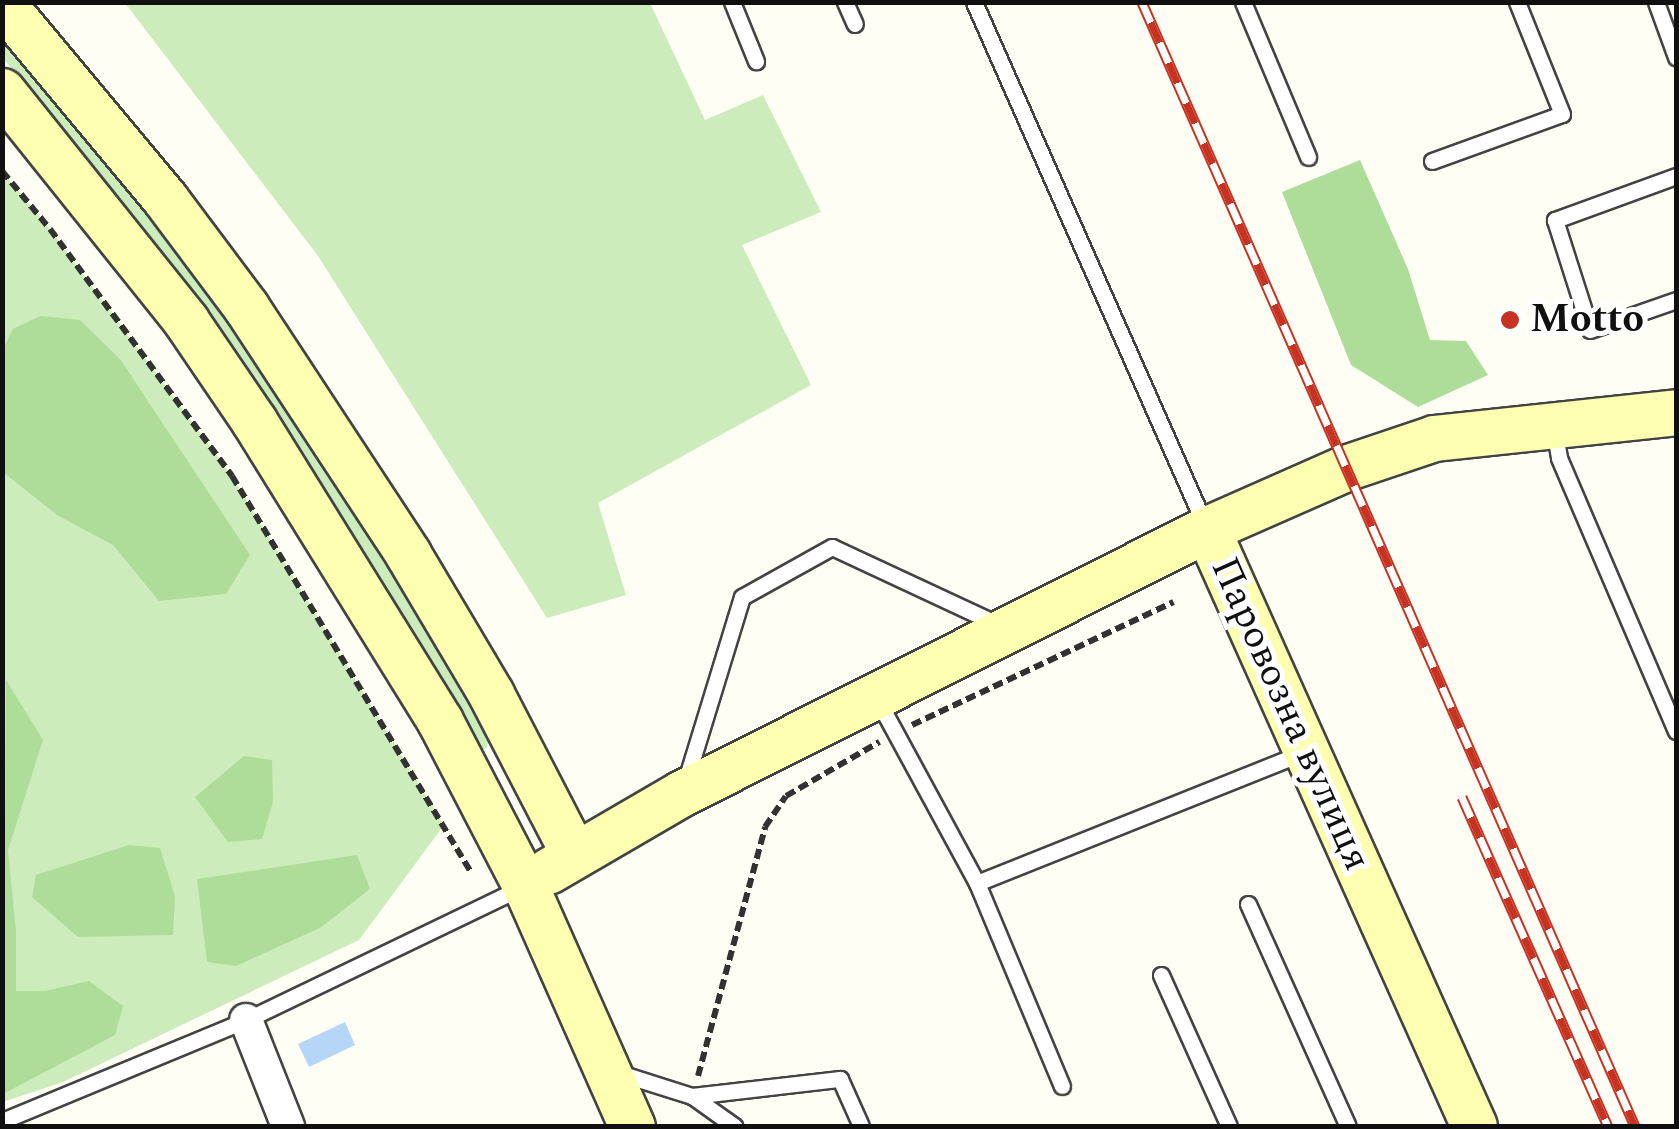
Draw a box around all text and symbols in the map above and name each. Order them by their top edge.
place label: Motto [1530,296,1644,344]
marker: Motto [1499,309,1521,331]
street label: Паровозна вулиця [1199,550,1381,878]

